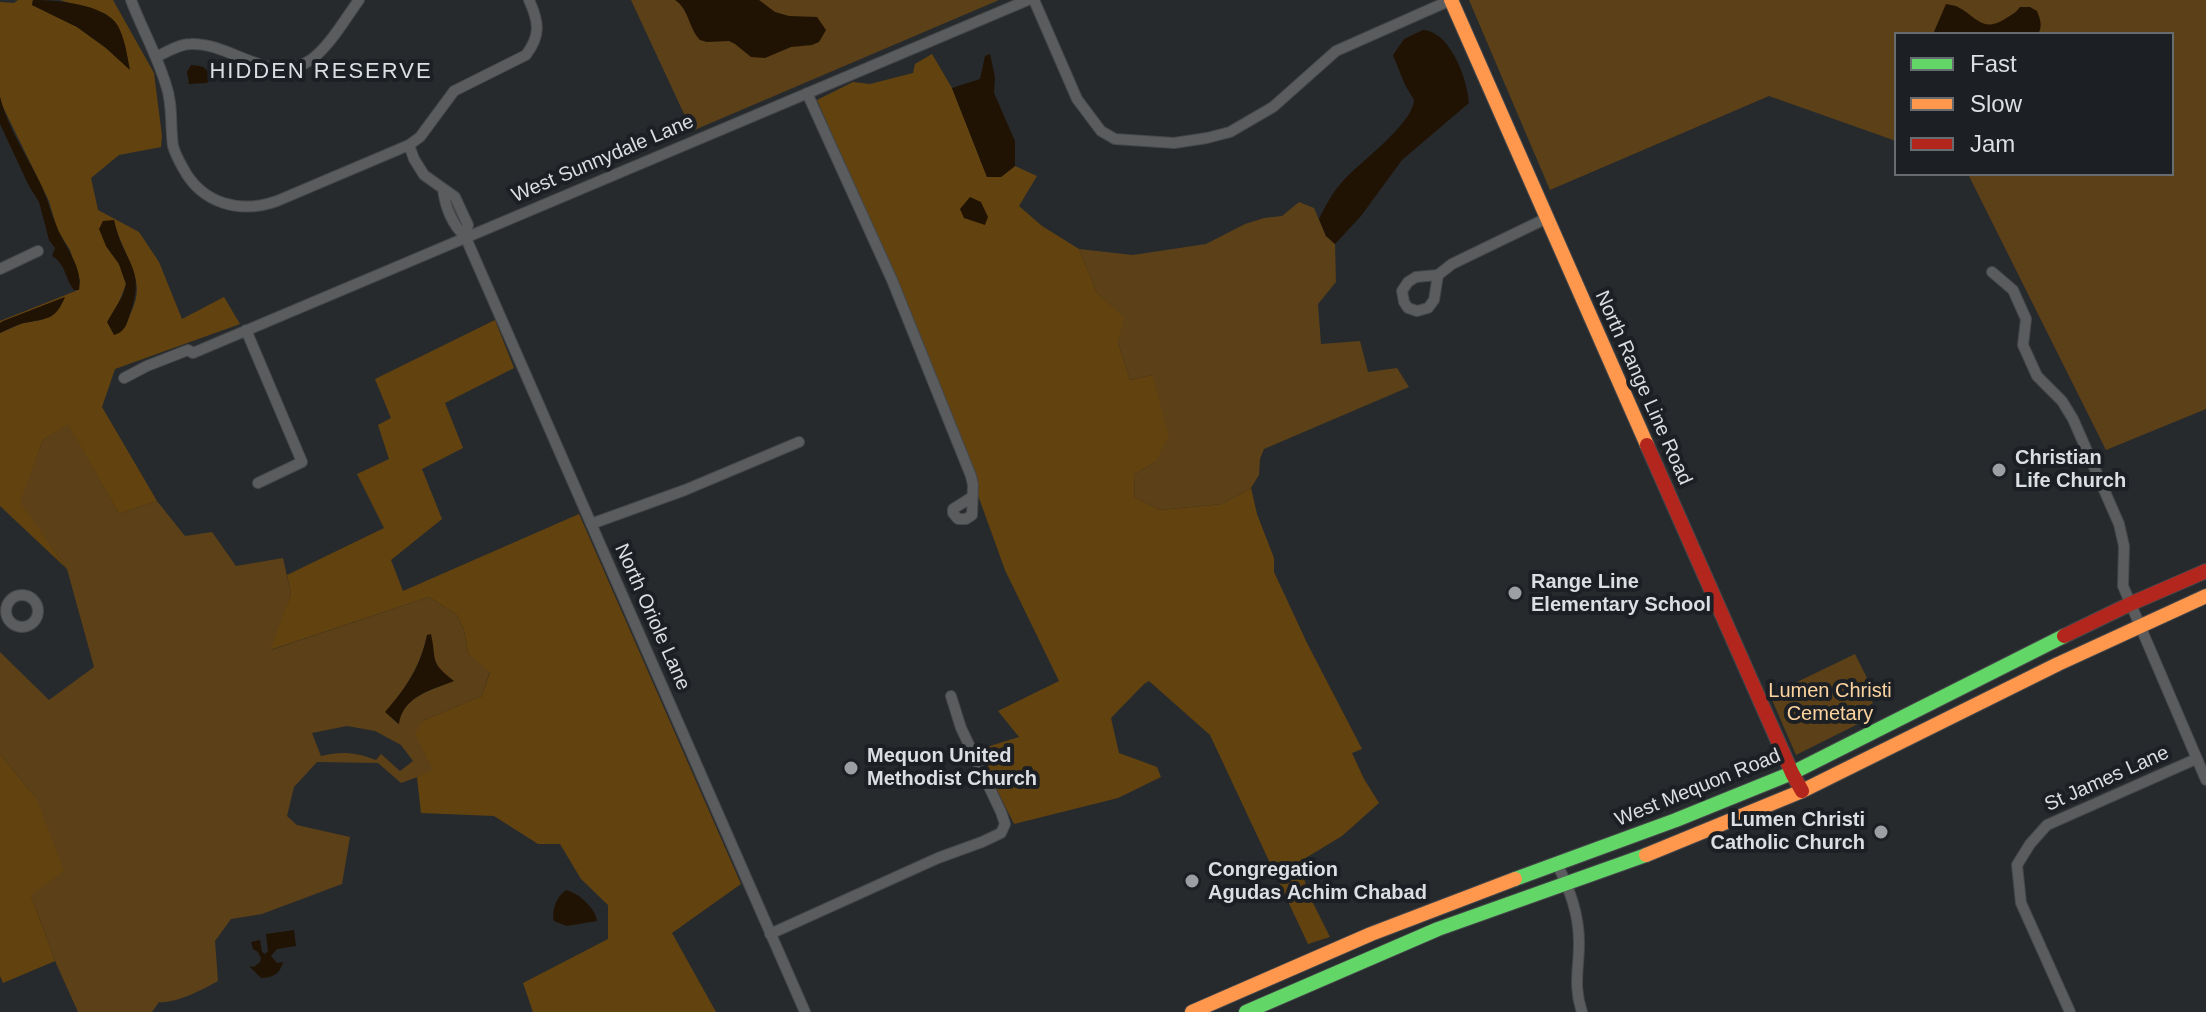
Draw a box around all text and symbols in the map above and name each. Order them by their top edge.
legend [1894,32,2174,176]
text: Fast [1970,50,2017,77]
district label: HIDDEN RESERVE [209,59,433,85]
text: Slow [1970,90,2022,117]
street label: West Sunnydale Lane [508,110,698,208]
text: Jam [1970,130,2015,157]
street label: North Range Line Road [1589,287,1697,489]
place label: Christian Life Church [2015,446,2126,493]
marker: Christian Life Church [1990,461,2008,479]
street label: North Oriole Lane [609,540,695,694]
place label: Range Line Elementary School [1531,570,1711,617]
marker: Range Line Elementary School [1506,584,1524,602]
park label: Lumen Christi Cemetary [1768,679,1892,726]
street label: St James Lane [2041,741,2173,817]
place label: Mequon United Methodist Church [867,744,1037,791]
street label: West Mequon Road [1612,744,1784,832]
marker: Mequon United Methodist Church [842,759,860,777]
place label: Lumen Christi Catholic Church [1711,808,1865,855]
marker: Lumen Christi Catholic Church [1872,823,1890,841]
place label: Congregation Agudas Achim Chabad [1208,858,1427,905]
marker: Congregation Agudas Achim Chabad [1183,872,1201,890]

